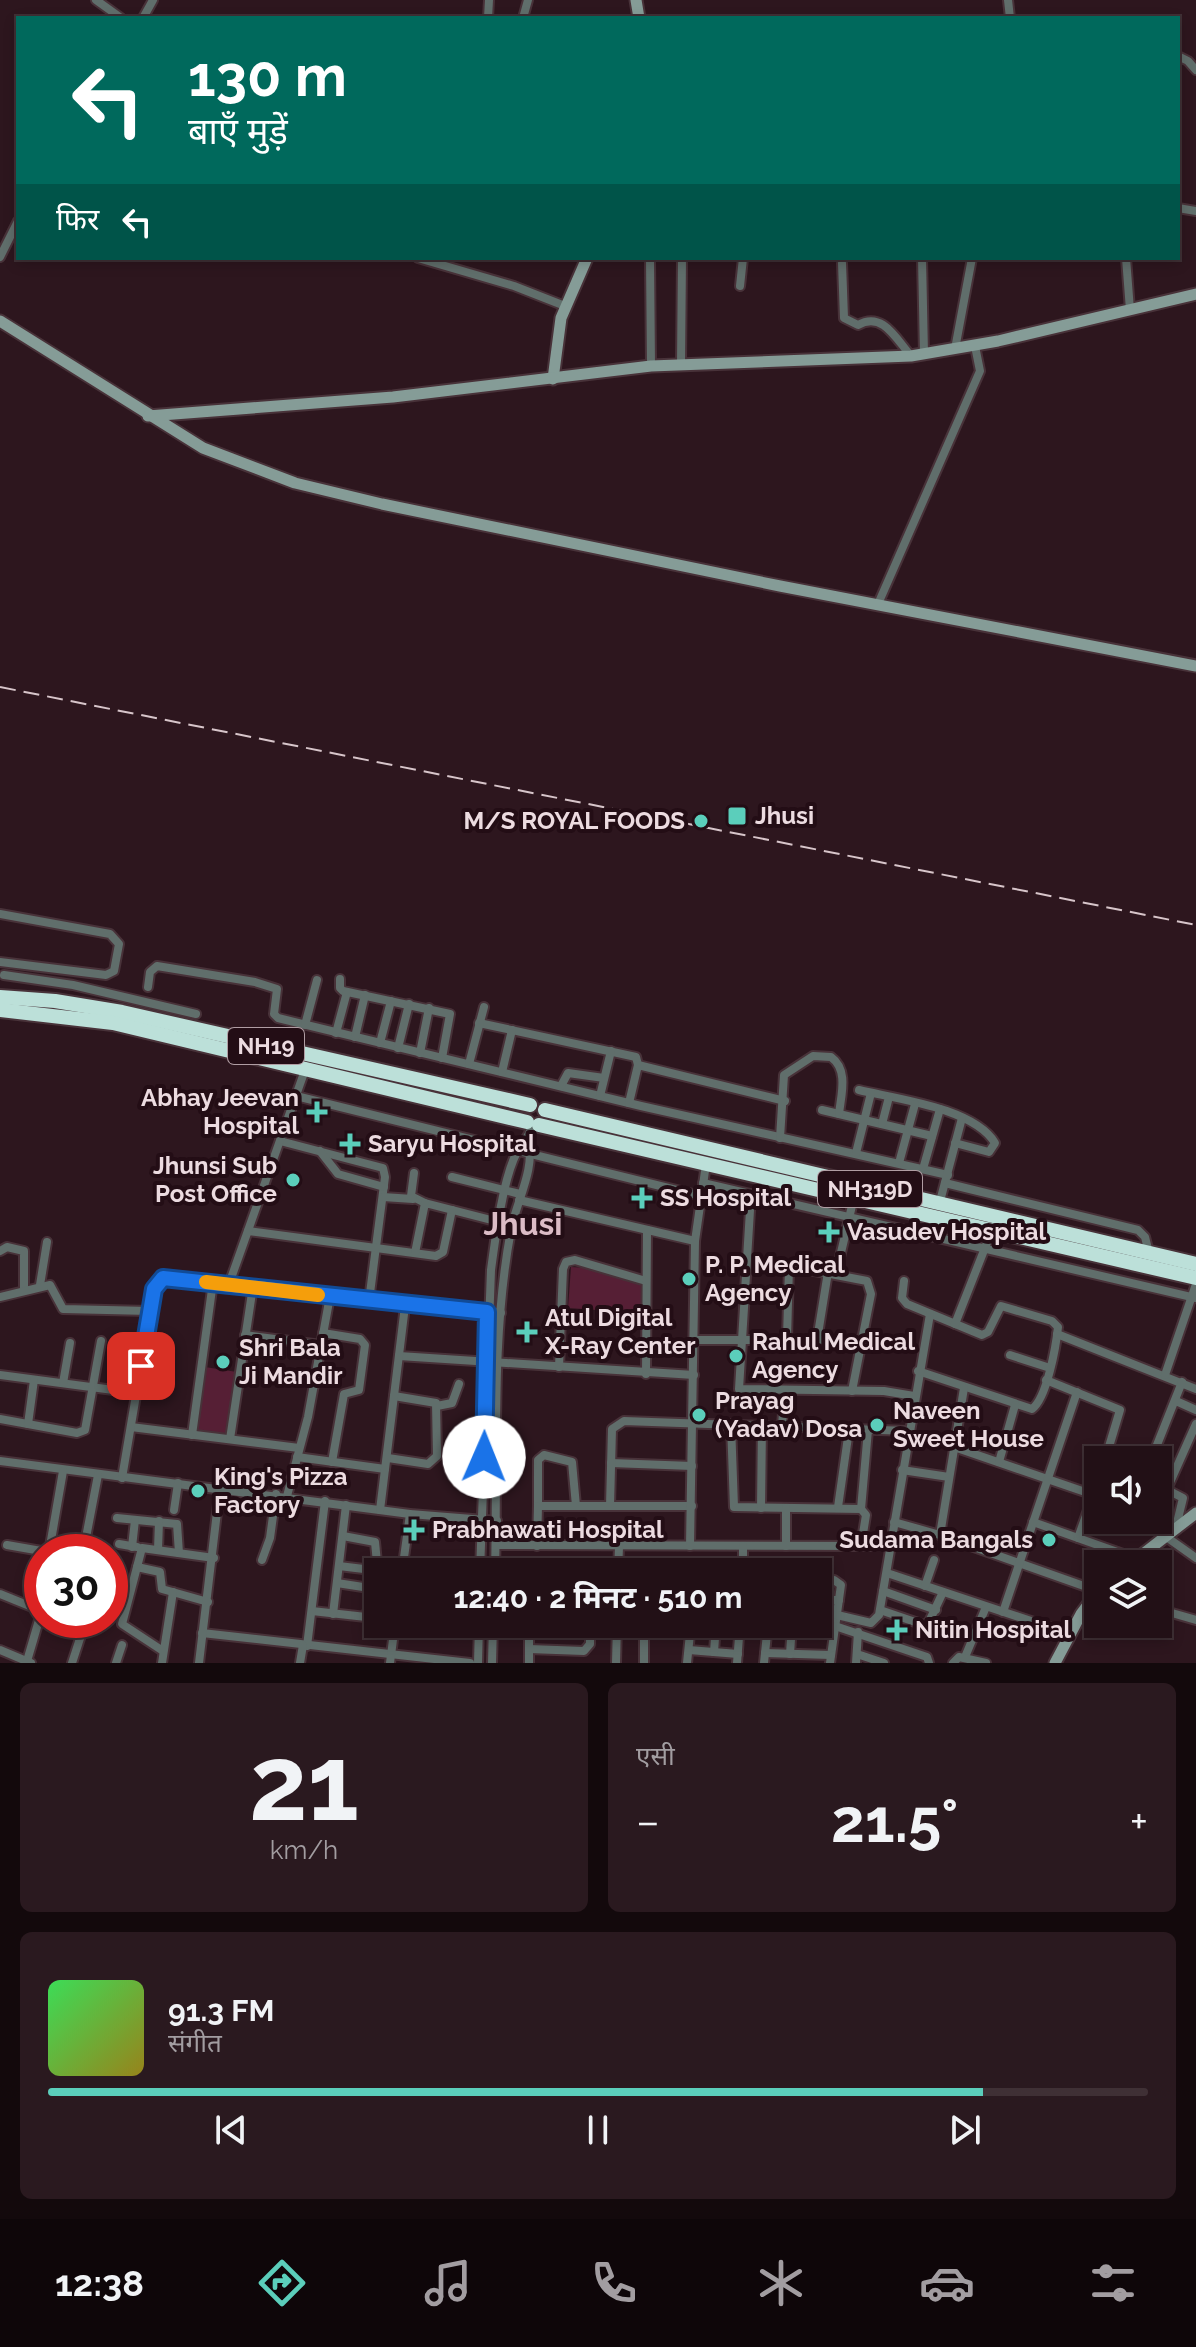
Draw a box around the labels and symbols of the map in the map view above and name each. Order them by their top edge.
place label: Jhusi [755,801,814,830]
marker: Jhusi [726,805,748,827]
place label: M/S ROYAL FOODS [463,806,685,835]
marker: M/S ROYAL FOODS [692,812,710,830]
road number: NH19 [228,1028,304,1064]
place label: Abhay Jeevan Hospital [141,1083,299,1140]
marker: Abhay Jeevan Hospital [306,1101,328,1123]
place label: Saryu Hospital [368,1129,536,1158]
marker: Saryu Hospital [339,1133,361,1155]
place label: Jhunsi Sub Post Office [153,1151,277,1208]
marker: Jhunsi Sub Post Office [284,1171,302,1189]
road number: NH319D [818,1171,922,1207]
place label: SS Hospital [660,1183,792,1212]
marker: SS Hospital [631,1187,653,1209]
district label: Jhusi [484,1205,562,1242]
place label: Vasudev Hospital [847,1217,1047,1246]
marker: Vasudev Hospital [818,1221,840,1243]
place label: P. P. Medical Agency [705,1250,845,1307]
marker: P. P. Medical Agency [680,1270,698,1288]
place label: Atul Digital X-Ray Center [544,1303,695,1360]
marker: Atul Digital X-Ray Center [516,1321,538,1343]
place label: Rahul Medical Agency [752,1327,915,1384]
pin [107,1332,175,1400]
place label: Shri Bala Ji Mandir [239,1333,342,1390]
marker: Rahul Medical Agency [727,1347,745,1365]
marker: Shri Bala Ji Mandir [214,1353,232,1371]
place label: Prayag (Yadav) Dosa [715,1386,863,1443]
place label: Naveen Sweet House [893,1396,1044,1453]
marker: Prayag (Yadav) Dosa [690,1406,708,1424]
position arrow [442,1415,526,1499]
marker: Naveen Sweet House [868,1416,886,1434]
place label: King's Pizza Factory [214,1462,348,1519]
marker: King's Pizza Factory [189,1482,207,1500]
place label: Prabhawati Hospital [432,1515,664,1544]
marker: Prabhawati Hospital [403,1519,425,1541]
place label: Sudama Bangals [839,1525,1033,1554]
marker: Sudama Bangals [1040,1531,1058,1549]
speed limit sign: 30 [24,1534,128,1638]
place label: Nitin Hospital [915,1615,1071,1644]
marker: Nitin Hospital [886,1619,908,1641]

